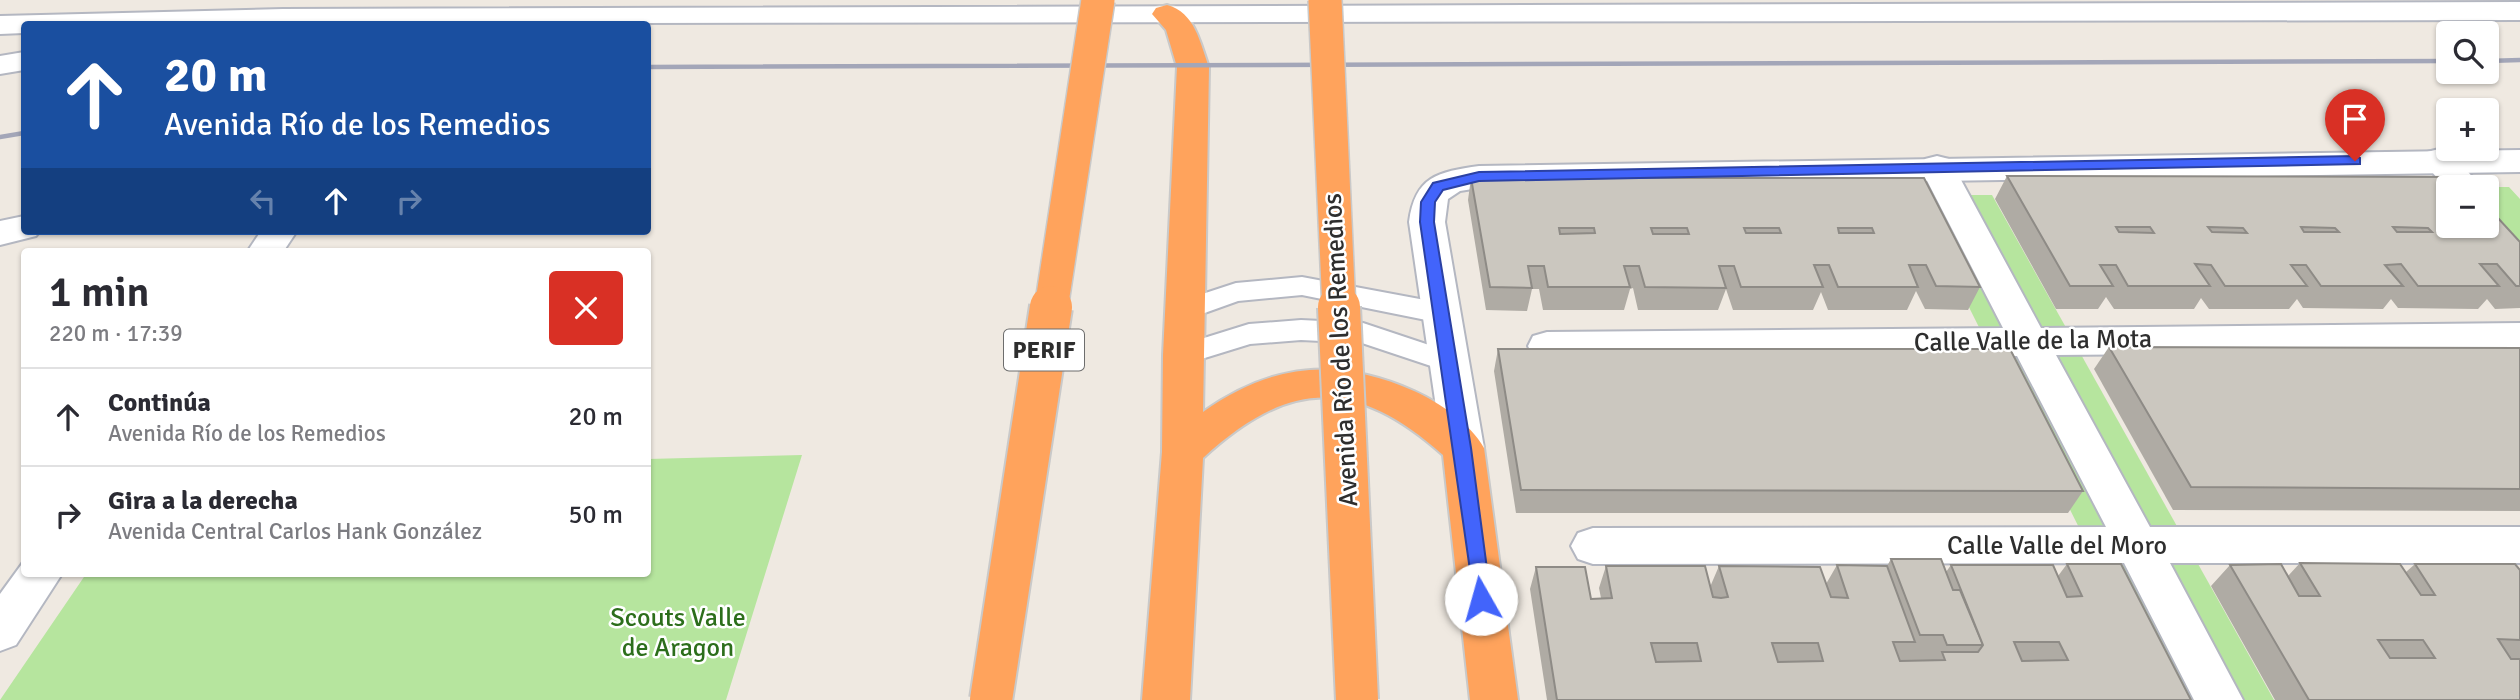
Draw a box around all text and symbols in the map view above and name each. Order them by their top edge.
map controls [2436,21,2499,238]
button: search [2436,21,2499,84]
text: 20 m [164,45,267,105]
icon: ahead [49,49,140,140]
pin [2325,89,2385,161]
button: + [2436,98,2499,161]
icon: arrive [2336,100,2374,138]
text: Avenida Río de los Remedios [164,105,550,144]
button: − [2436,175,2499,238]
icon: left [244,182,282,220]
icon: ahead [317,182,355,220]
icon: right [390,182,428,220]
street label: Avenida Río de los Remedios [1317,192,1365,508]
text: 1 min [49,267,150,318]
button: close [549,271,623,345]
text: 220 m · 17:39 [49,319,183,348]
street label: Calle Valle de la Mota [1914,323,2152,359]
road number: PERIF [1004,330,1084,370]
text: Continúa [108,387,211,419]
icon: ahead [49,398,87,436]
text: 20 m [568,401,623,433]
text: Avenida Río de los Remedios [108,419,386,448]
text: Gira a la derecha [108,485,298,517]
icon: right [49,496,87,534]
text: 50 m [568,499,623,531]
text: Avenida Central Carlos Hank González [108,517,482,546]
street label: Calle Valle del Moro [1947,530,2167,562]
position arrow [1444,562,1518,636]
park label: Scouts Valle de Aragon [610,602,746,664]

